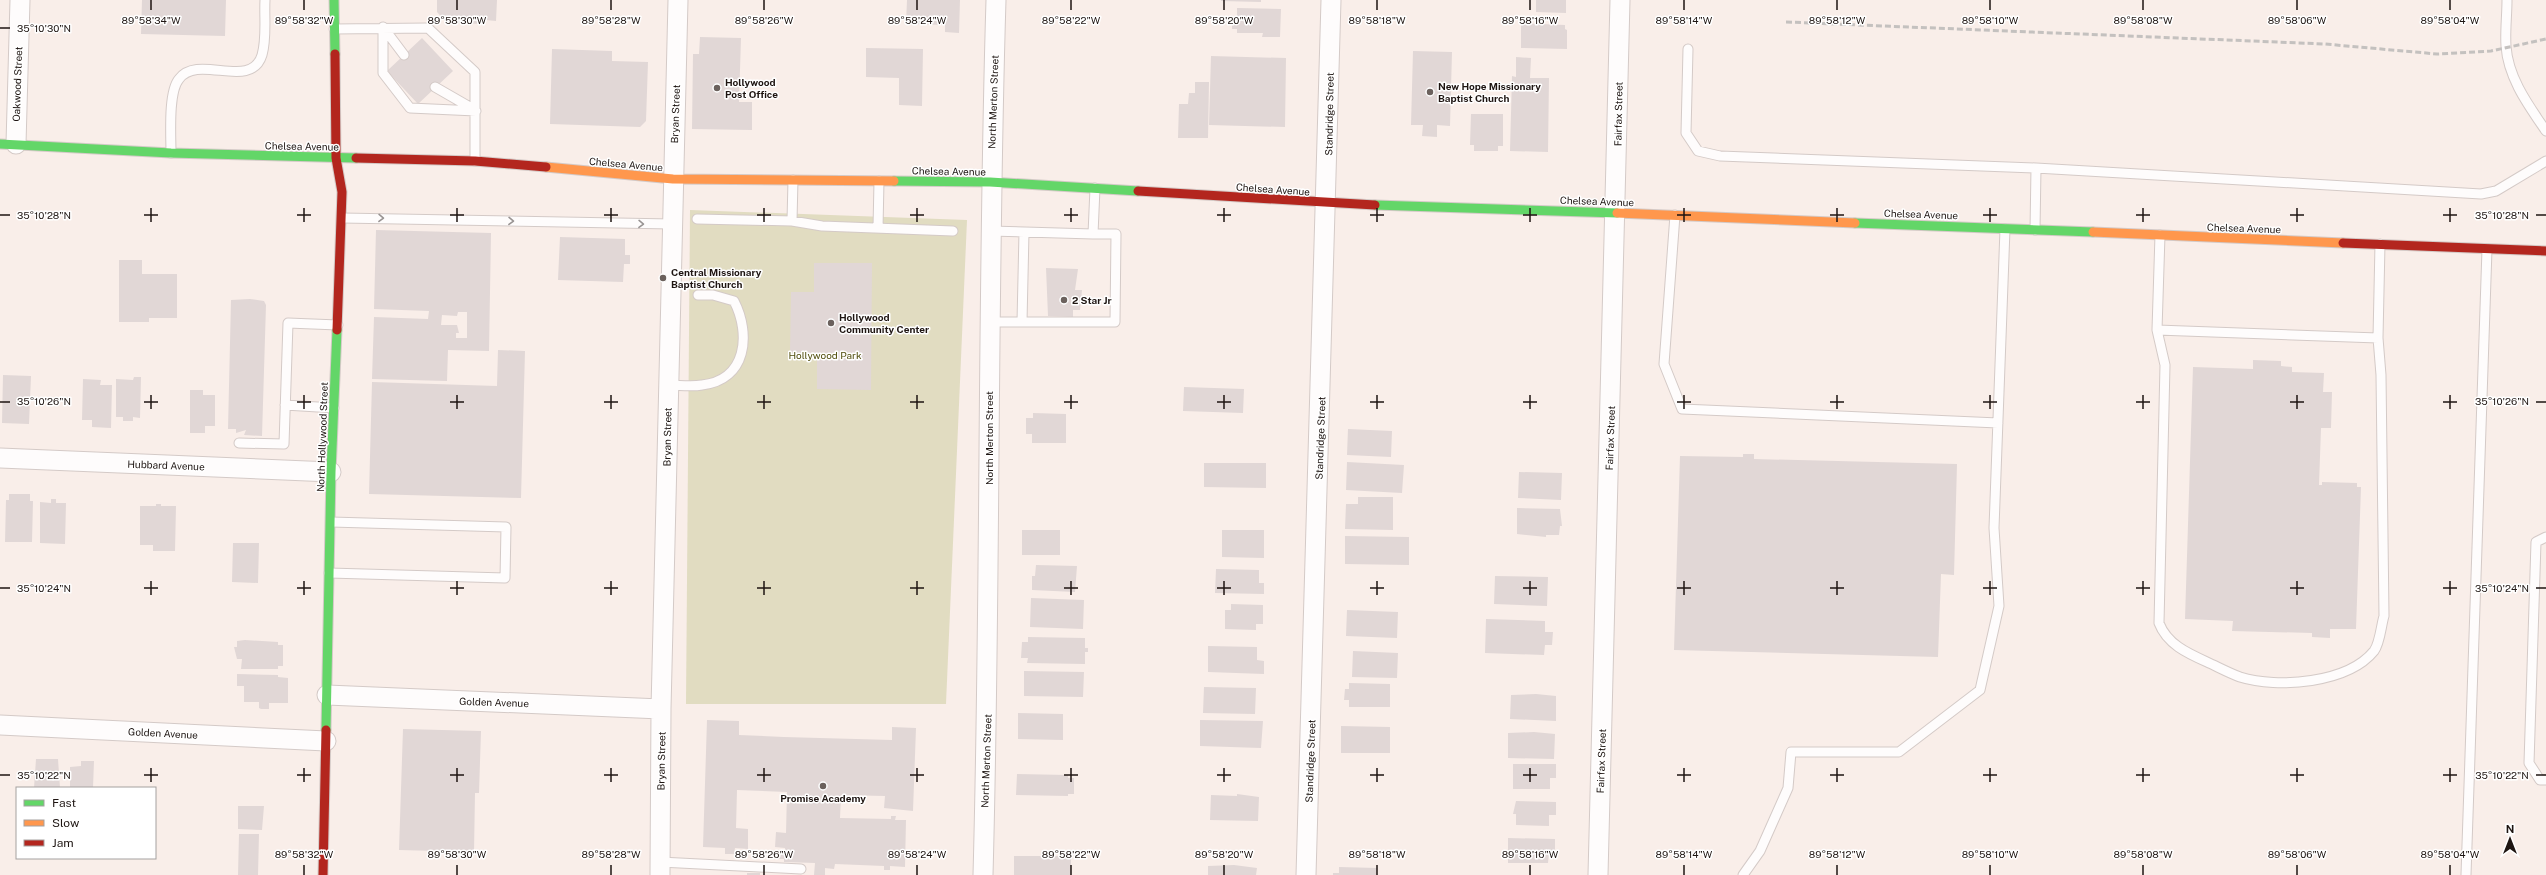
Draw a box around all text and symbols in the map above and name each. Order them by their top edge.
text: 89°58'34"W [121,14,181,26]
text: 89°58'32"W [275,14,334,26]
text: 89°58'30"W [428,14,487,26]
text: 89°58'28"W [582,14,641,26]
text: 89°58'26"W [735,14,794,26]
text: 89°58'24"W [888,14,947,26]
text: 89°58'22"W [1042,14,1101,26]
text: 89°58'20"W [1195,14,1254,26]
text: 89°58'18"W [1349,14,1406,26]
text: 89°58'16"W [1502,14,1559,26]
text: 89°58'14"W [1656,14,1713,26]
text: 89°58'12"W [1809,14,1866,26]
text: 89°58'10"W [1962,14,2019,26]
text: 89°58'08"W [2114,14,2173,26]
text: 89°58'06"W [2268,14,2327,26]
text: 89°58'04"W [2421,14,2480,26]
text: 35°10'30"N [17,22,71,34]
street label: Oakwood Street [10,46,24,122]
street label: North Merton Street [985,55,1001,149]
street label: Standridge Street [1322,72,1336,156]
place label: Hollywood Post Office [725,76,778,100]
place label: New Hope Missionary Baptist Church [1438,80,1541,104]
street label: Fairfax Street [1611,81,1625,146]
marker: Hollywood Post Office [712,83,722,93]
street label: Bryan Street [668,84,682,144]
marker: New Hope Missionary Baptist Church [1425,87,1435,97]
street label: Chelsea Avenue [265,139,340,153]
street label: Chelsea Avenue [589,155,664,173]
street label: Chelsea Avenue [912,164,987,178]
street label: Chelsea Avenue [1236,180,1311,198]
street label: Chelsea Avenue [1560,194,1635,208]
street label: Chelsea Avenue [1884,207,1959,221]
text: 35°10'28"N [17,209,71,221]
text: 35°10'28"N [2475,209,2529,221]
one-way arrow [378,214,384,223]
one-way arrow [508,217,514,225]
one-way arrow [638,220,644,228]
street label: Chelsea Avenue [2207,221,2282,235]
place label: Central Missionary Baptist Church [671,266,762,290]
marker: Central Missionary Baptist Church [658,273,668,283]
place label: 2 Star Jr [1072,294,1112,306]
marker: 2 Star Jr [1059,295,1069,305]
place label: Hollywood Community Center [839,311,929,335]
marker: Hollywood Community Center [826,318,836,328]
park label: Hollywood Park [788,349,862,361]
street label: North Hollywood Street [314,382,330,492]
street label: North Merton Street [983,391,995,485]
text: 35°10'26"N [17,395,71,407]
text: 35°10'26"N [2475,395,2529,407]
street label: Standridge Street [1313,396,1327,480]
street label: Fairfax Street [1603,405,1617,470]
street label: Bryan Street [660,407,674,467]
street label: Hubbard Avenue [127,458,205,472]
text: 35°10'24"N [17,582,71,594]
text: 35°10'24"N [2475,582,2529,594]
street label: Golden Avenue [459,695,529,709]
street label: North Merton Street [978,714,994,808]
street label: Standridge Street [1303,719,1317,803]
street label: Golden Avenue [128,725,199,741]
street label: Fairfax Street [1594,728,1608,793]
street label: Bryan Street [654,731,668,791]
text: 35°10'22"N [17,769,71,781]
text: 35°10'22"N [2475,769,2529,781]
marker: Promise Academy [818,781,828,791]
legend [16,787,156,859]
place label: Promise Academy [780,792,866,804]
text: Fast [52,796,77,810]
text: Slow [52,816,80,830]
north arrow [2490,819,2530,859]
text: N [2506,823,2514,835]
text: Jam [52,836,74,850]
text: 89°58'32"W [275,848,334,860]
text: 89°58'30"W [428,848,487,860]
text: 89°58'28"W [582,848,641,860]
text: 89°58'26"W [735,848,794,860]
text: 89°58'24"W [888,848,947,860]
text: 89°58'22"W [1042,848,1101,860]
text: 89°58'20"W [1195,848,1254,860]
text: 89°58'18"W [1349,848,1406,860]
text: 89°58'16"W [1502,848,1559,860]
text: 89°58'14"W [1656,848,1713,860]
text: 89°58'12"W [1809,848,1866,860]
text: 89°58'10"W [1962,848,2019,860]
text: 89°58'08"W [2114,848,2173,860]
text: 89°58'06"W [2268,848,2327,860]
text: 89°58'04"W [2421,848,2480,860]

